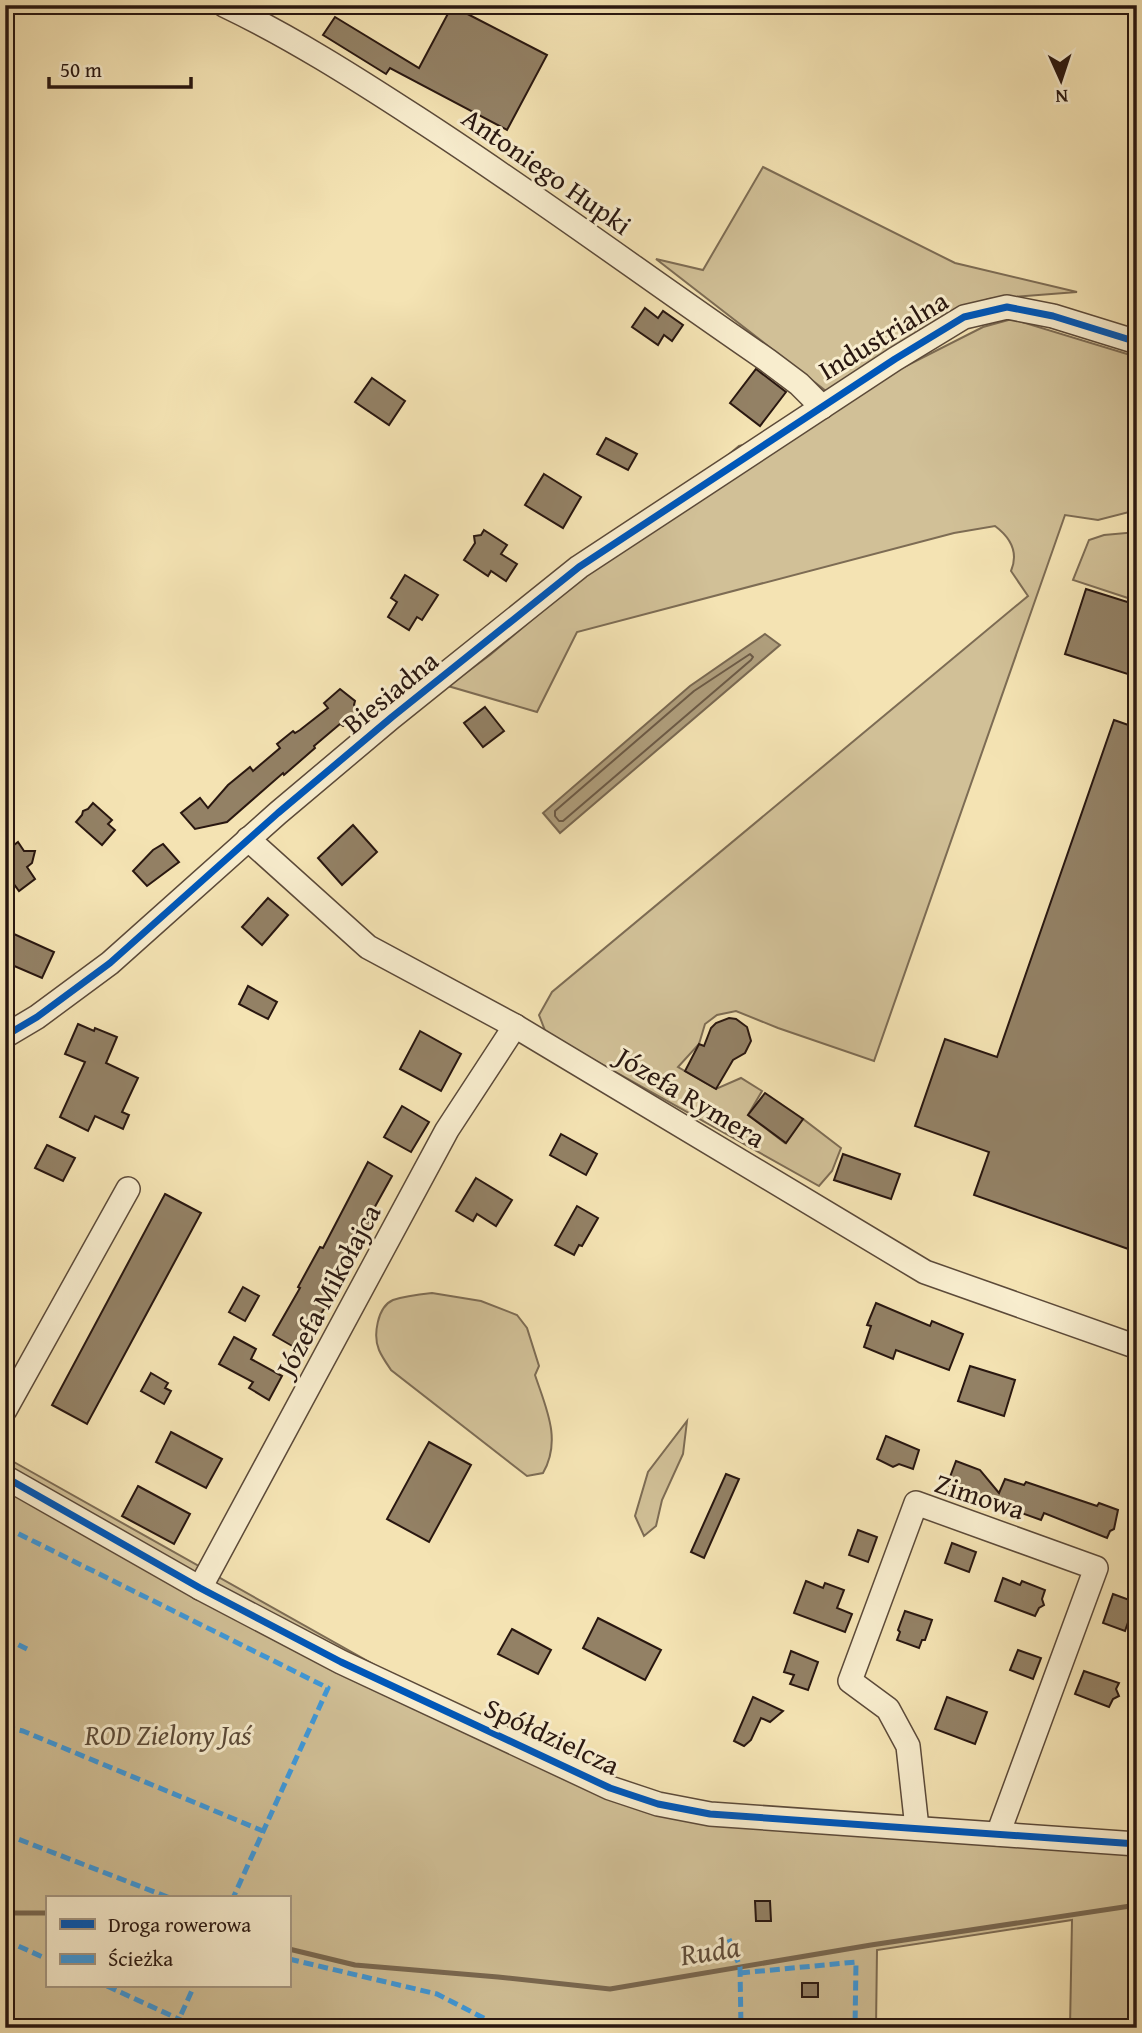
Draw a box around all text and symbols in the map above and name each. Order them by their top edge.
scale bar [49,46,191,90]
north arrow [1026,46,1096,116]
text: 50 m [60,54,102,85]
text: N [1055,83,1069,111]
street label: Antoniego Hupki [454,97,641,245]
street label: Industrialna [810,279,956,389]
street label: Biesiadna [333,640,447,743]
street label: Józefa Rymera [606,1034,774,1158]
street label: Józefa Mikołajca [263,1195,391,1386]
street label: Zimowa [930,1462,1031,1529]
street label: Spółdzielcza [478,1686,627,1785]
park label: ROD Zielony Jaś [84,1714,253,1755]
legend [46,1896,290,1988]
text: Droga rowerowa [108,1909,251,1940]
water label: Ruda [676,1924,743,1977]
text: Ścieżka [108,1943,173,1974]

